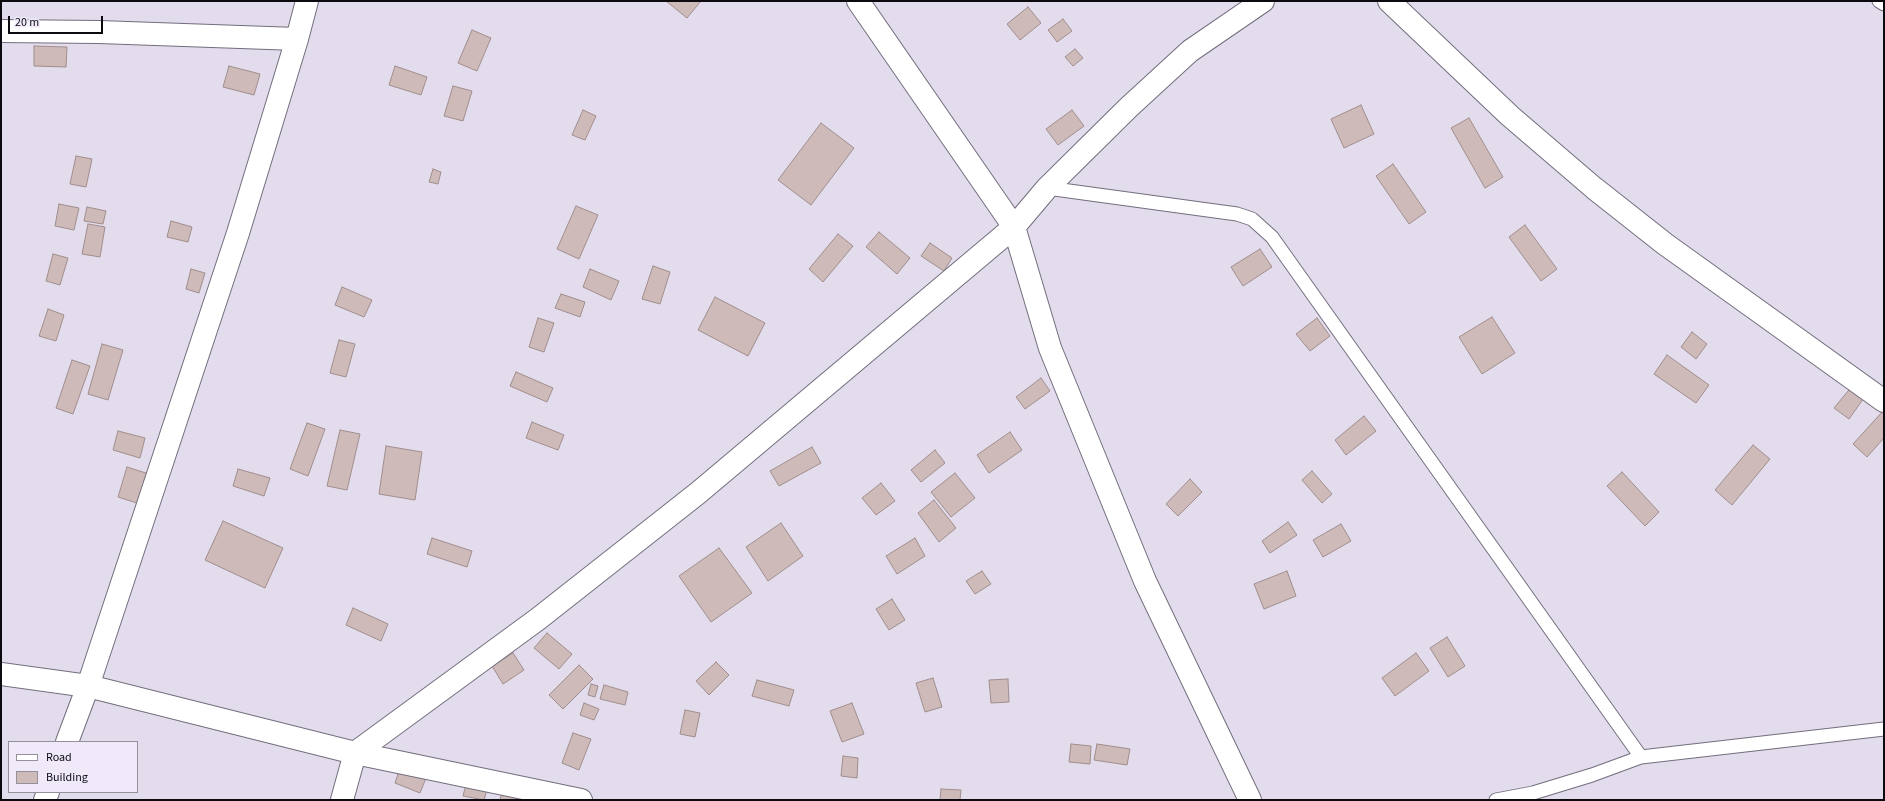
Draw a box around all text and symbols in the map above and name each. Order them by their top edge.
scale bar [10,8,105,34]
text: 20 m [15,14,39,31]
legend [8,741,138,793]
text: Road [46,749,72,766]
text: Building [46,769,88,786]

